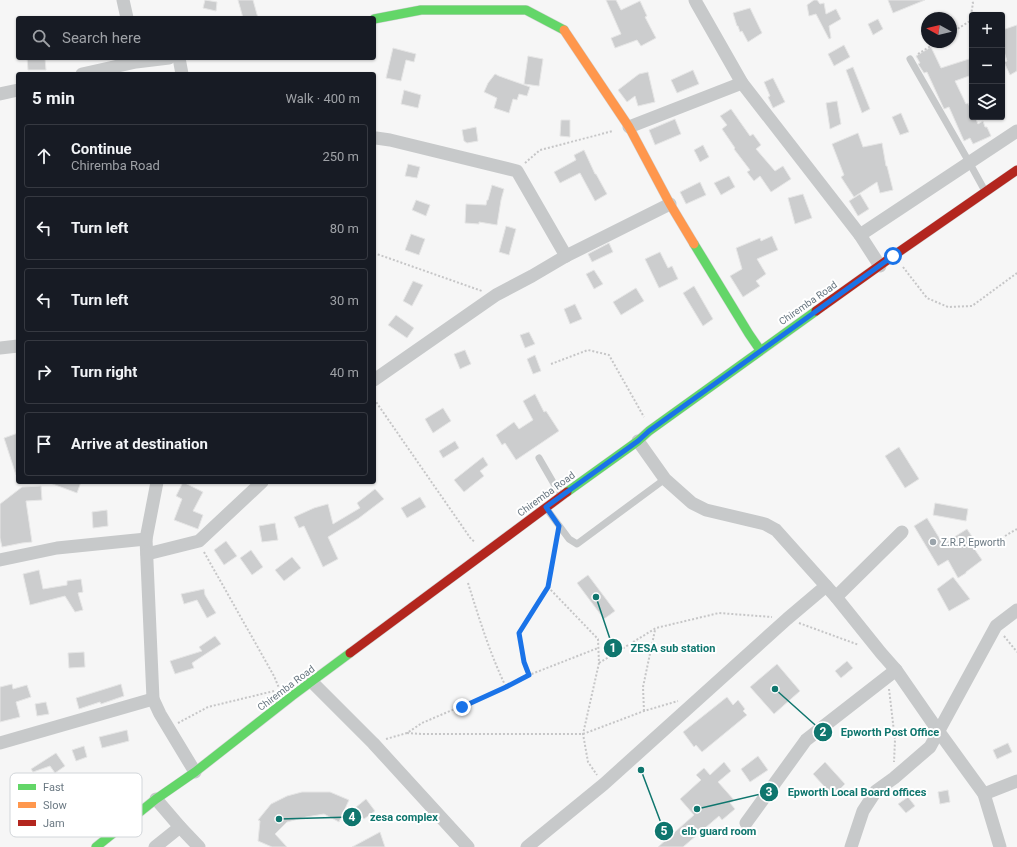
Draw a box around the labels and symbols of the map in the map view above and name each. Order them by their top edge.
north arrow [921,12,957,48]
route start [884,247,902,265]
street label: Chiremba Road [777,279,839,327]
street label: Chiremba Road [515,469,577,519]
marker: Z.R.P. Epworth [928,537,938,547]
place label: Z.R.P. Epworth [941,537,1005,548]
callout: ZESA sub station [603,636,724,659]
text: 1 [610,641,616,655]
text: ZESA sub station [631,642,715,655]
street label: Chiremba Road [255,663,317,713]
route end [453,698,471,716]
callout: Epworth Post Office [813,721,947,744]
text: 2 [820,725,827,739]
text: Epworth Post Office [841,726,939,739]
legend [10,773,142,837]
text: Fast [43,781,65,794]
callout: Epworth Local Board offices [759,781,934,804]
text: 3 [766,785,773,799]
text: Epworth Local Board offices [788,786,927,799]
text: Slow [43,799,67,812]
callout: zesa complex [342,806,446,829]
text: 4 [349,810,356,824]
text: zesa complex [370,811,438,824]
text: Jam [43,817,65,830]
callout: elb guard room [654,819,764,842]
text: 5 [661,824,668,838]
text: elb guard room [682,825,756,838]

